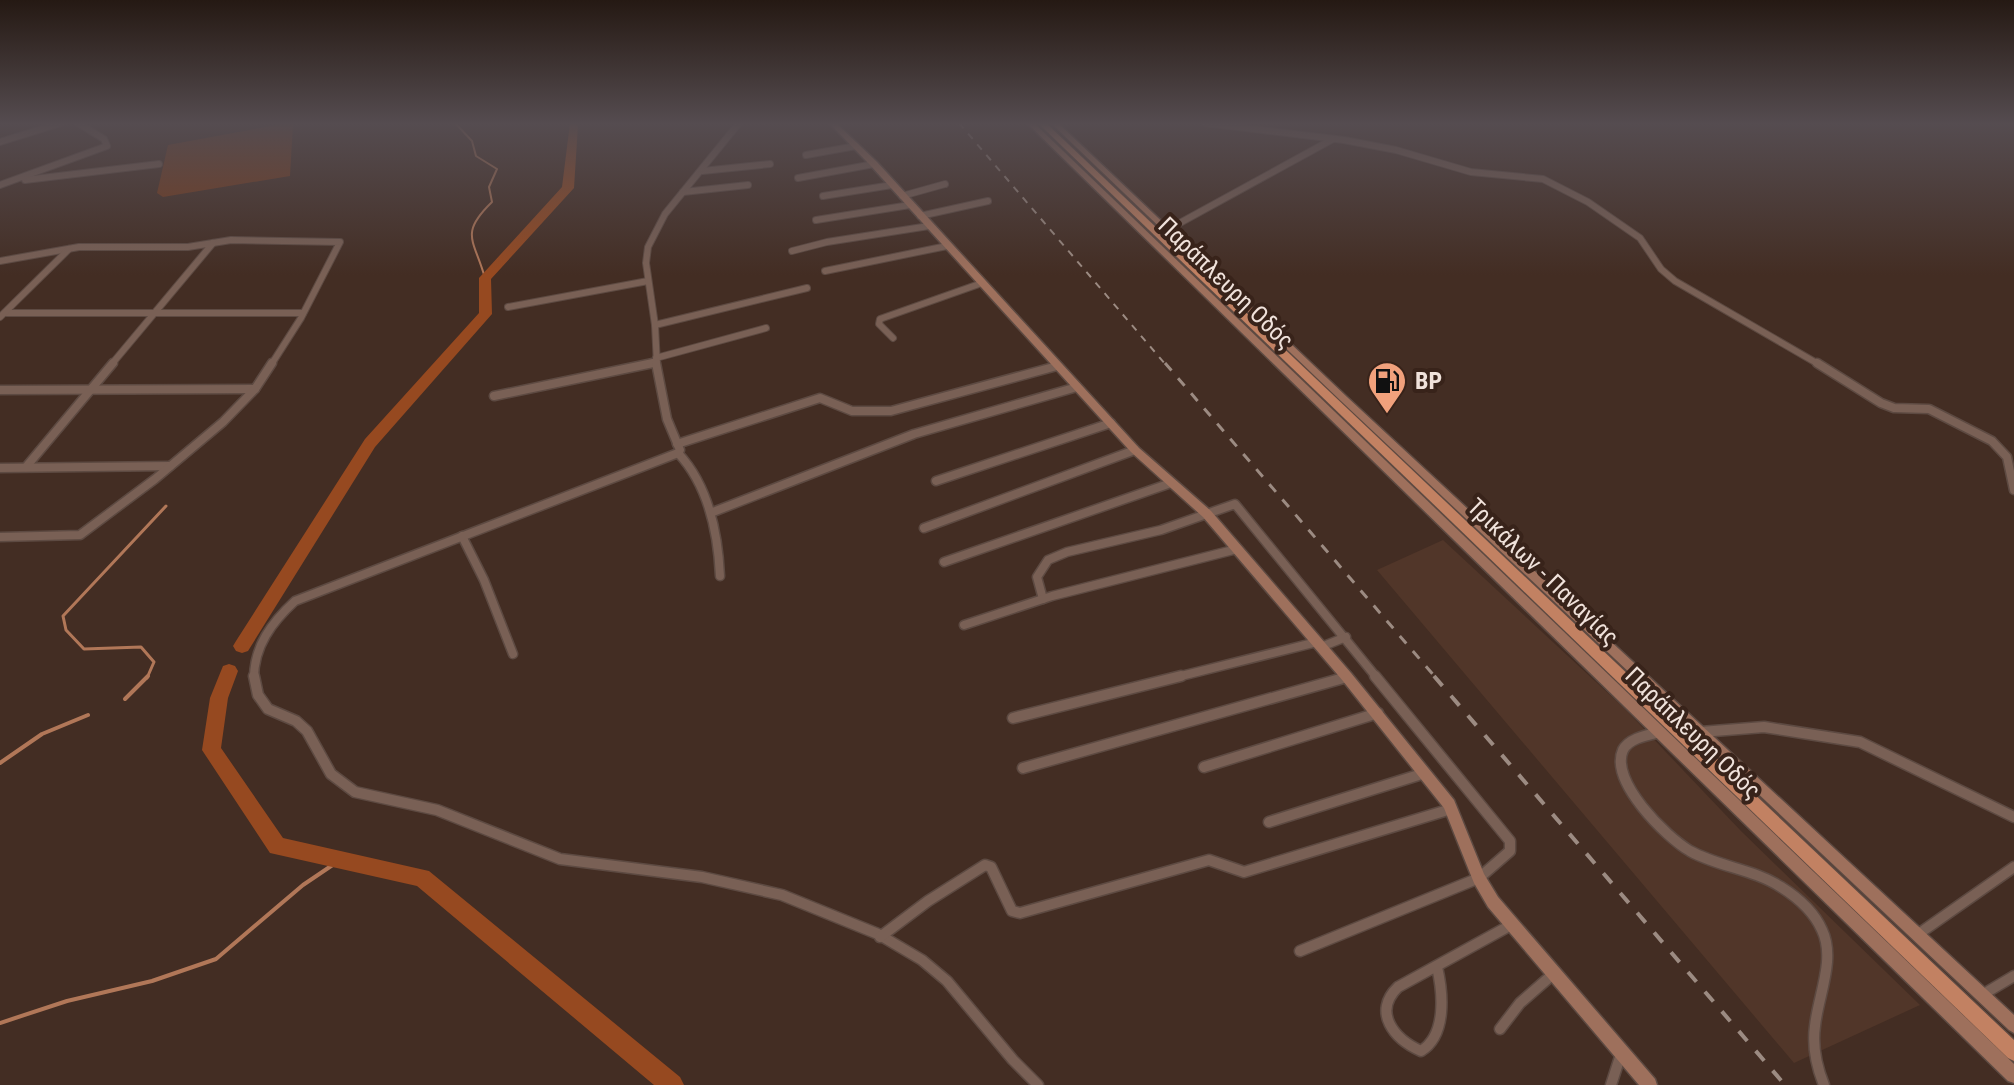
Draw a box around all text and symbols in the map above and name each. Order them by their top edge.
street label: Παράπλευρη Οδός [1153,212,1299,354]
fuel station icon: BP [1366,360,1408,415]
place label: BP [1415,367,1442,395]
street label: Τρικάλων - Παναγίας [1462,493,1624,651]
street label: Παράπλευρη Οδός [1620,662,1766,804]

